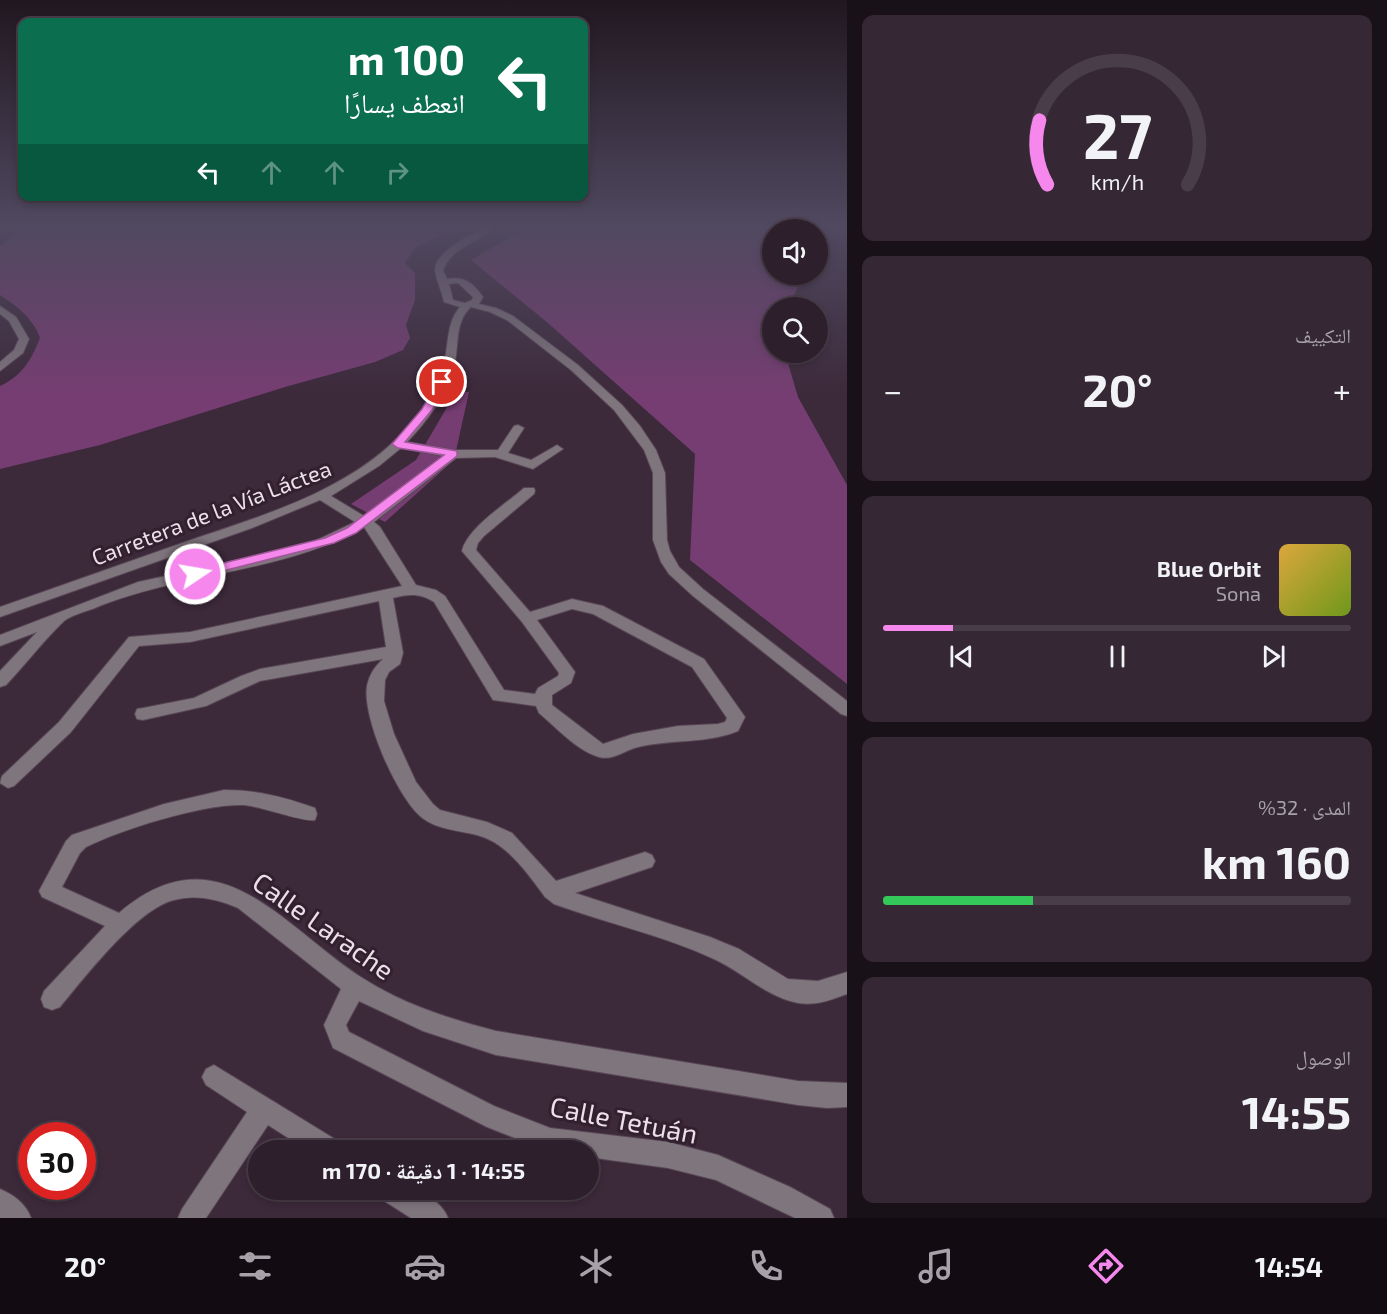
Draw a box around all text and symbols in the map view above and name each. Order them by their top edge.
text: 100 m [348,33,465,83]
icon: left [486,42,564,120]
text: انعطف يسارًا [344,86,465,118]
text: 27 [1082,97,1152,172]
icon: left [192,156,225,189]
icon: ahead [255,156,288,189]
icon: ahead [318,156,351,189]
icon: right [381,156,414,189]
text: km/h [1090,169,1144,194]
map controls [762,219,828,363]
button: sound [762,219,828,285]
button: search [762,297,828,363]
text: التكييف [1295,323,1351,347]
pin [416,356,467,407]
text: 20° [1083,362,1153,416]
icon: arrive [425,365,458,398]
text: − [883,370,902,410]
text: + [1333,370,1351,410]
street label: Carretera de la Vía Láctea [88,454,334,570]
position arrow [163,542,227,606]
text: Blue Orbit [1157,555,1261,581]
text: Sona [1216,581,1261,605]
icon: previous [945,640,978,673]
icon: pause [1101,640,1134,673]
icon: next [1257,640,1290,673]
text: المدى · 32% [1258,795,1351,819]
text: 160 km [1202,834,1351,888]
street label: Calle Larache [247,865,401,985]
text: الوصول [1296,1045,1351,1069]
text: 14:55 [1242,1084,1351,1138]
street label: Calle Tetuán [548,1089,700,1149]
speed limit sign: 30 [18,1122,96,1200]
text: 14:55 · 1 دقيقة · 170 m [322,1157,525,1183]
icon: filters [234,1245,276,1287]
icon: car [404,1245,446,1287]
icon: climate [575,1245,617,1287]
icon: phone [745,1245,787,1287]
icon: music [915,1245,957,1287]
icon: directions [1085,1245,1127,1287]
text: 20° [64,1250,106,1282]
text: 14:54 [1255,1250,1323,1282]

